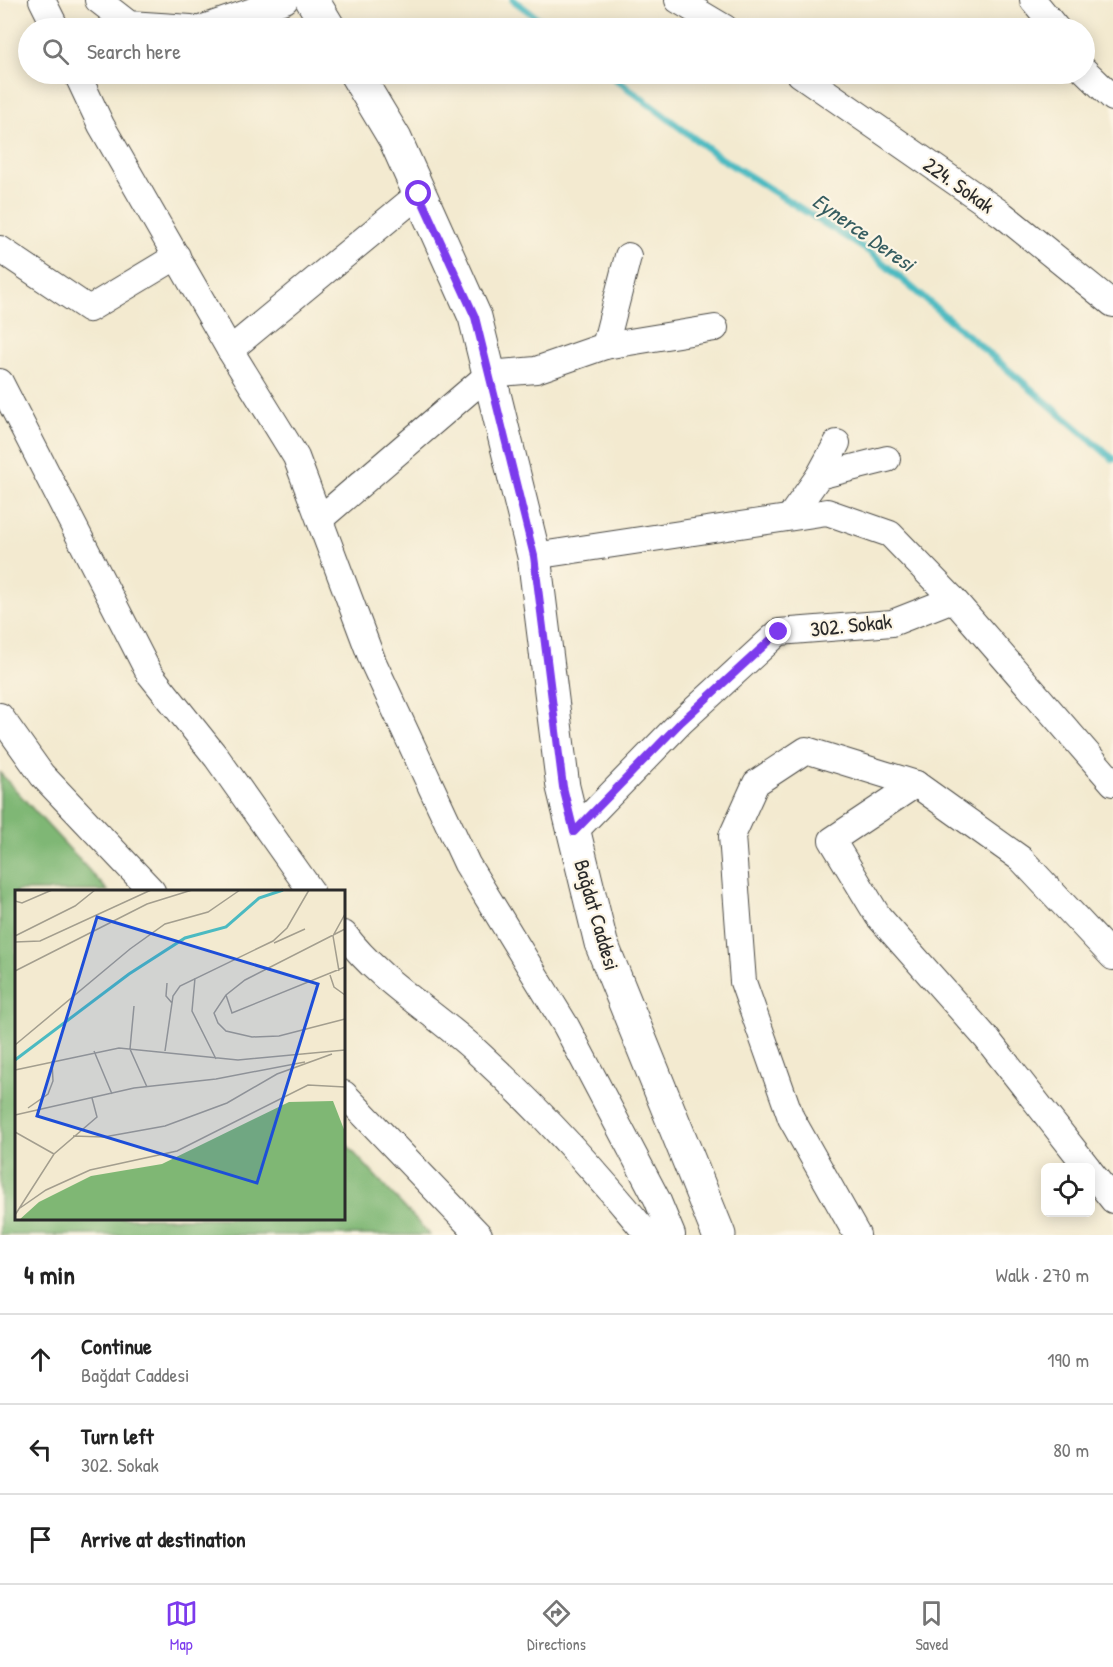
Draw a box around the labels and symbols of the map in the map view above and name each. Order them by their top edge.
street label: 224. Sokak [918,150,1001,220]
route start [405,180,431,206]
water label: Eynerce Deresi [807,186,923,279]
street label: 302. Sokak [809,606,893,644]
route end [765,618,791,644]
street label: Bağdat Caddesi [567,856,627,974]
inset map [15,890,345,1220]

